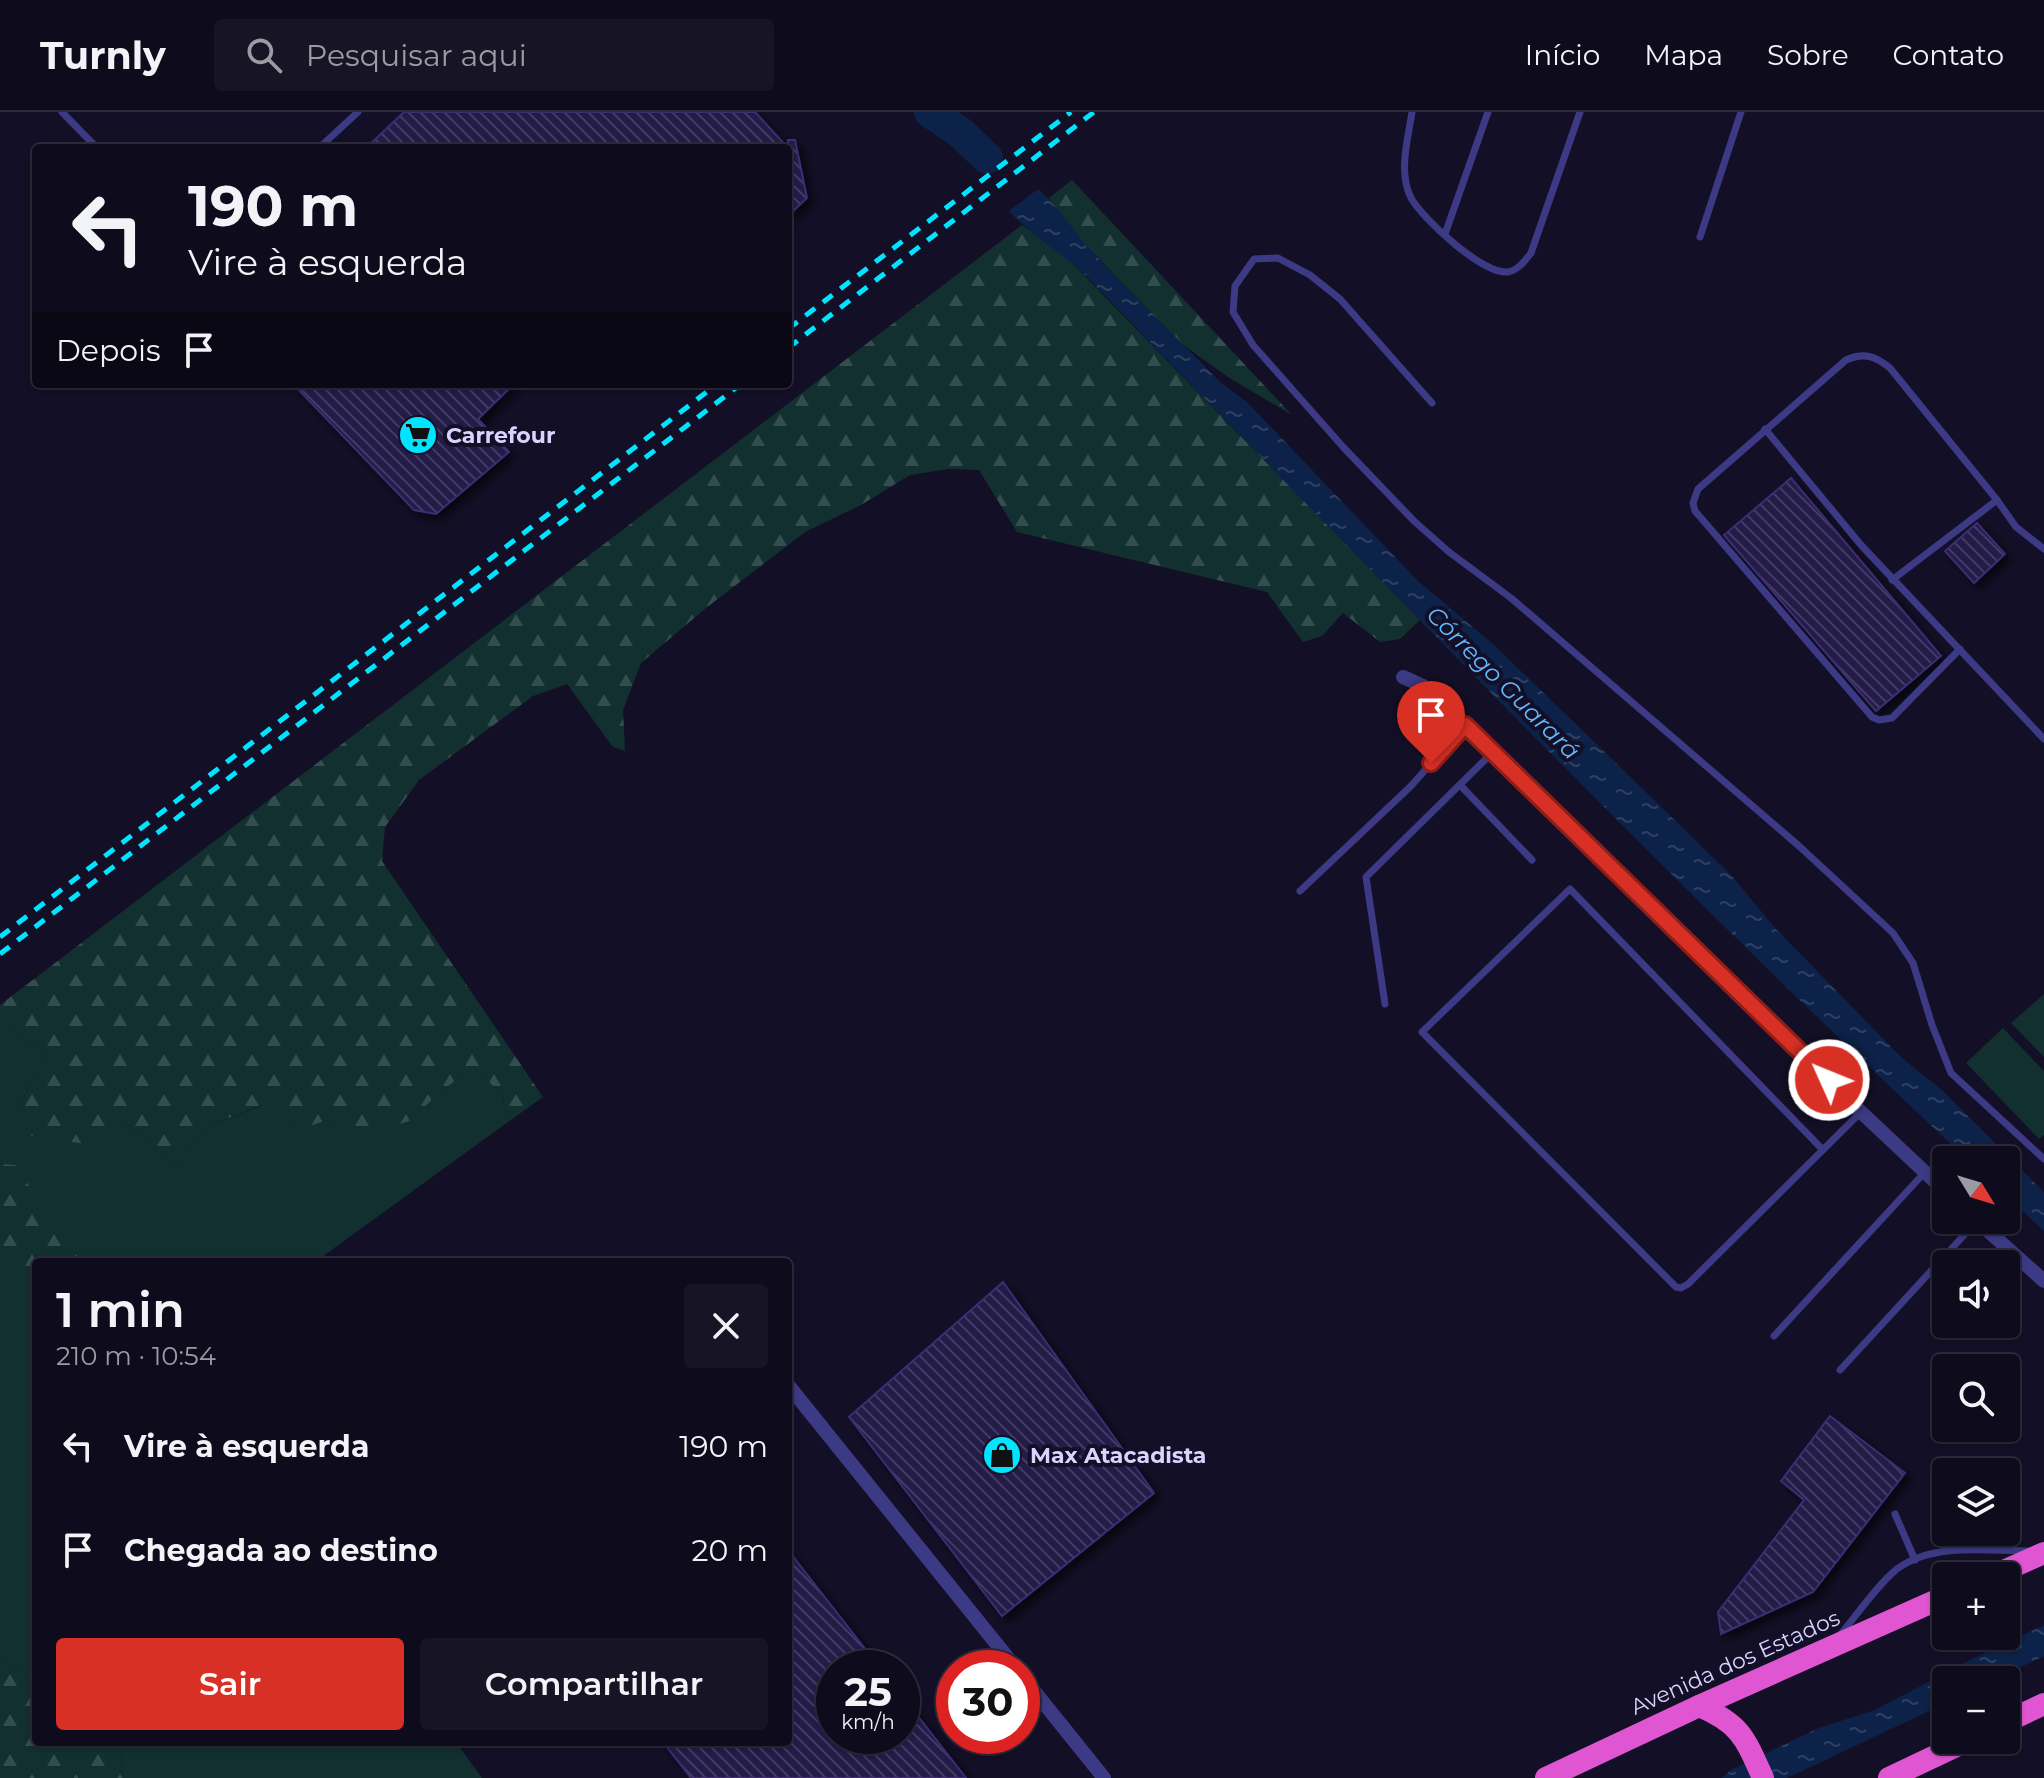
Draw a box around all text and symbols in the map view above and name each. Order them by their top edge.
search box [214,19,774,91]
text: Turnly [40,32,166,79]
icon: search [242,33,286,77]
text: Pesquisar aqui [306,37,527,74]
text: Início [1525,38,1600,72]
text: Mapa [1644,38,1723,72]
text: Sobre [1767,38,1849,72]
text: Contato [1893,38,2004,72]
text: 190 m [188,172,358,240]
icon: left [56,176,160,280]
text: Vire à esquerda [188,240,467,284]
icon: arrive [177,328,221,372]
text: Depois [56,332,161,369]
supermarket icon: Carrefour [397,414,439,456]
place label: Carrefour [446,422,555,449]
water label: Córrego Guarará [1421,600,1586,765]
pin [1397,681,1465,763]
icon: arrive [1409,693,1453,737]
position arrow [1787,1038,1871,1122]
north arrow [1932,1146,2020,1234]
map controls [1932,1146,2020,1754]
button: sound [1932,1250,2020,1338]
text: 1 min [56,1281,185,1339]
button: close [684,1284,768,1368]
text: 210 m · 10:54 [56,1340,216,1372]
button: search [1932,1354,2020,1442]
icon: left [56,1424,100,1468]
text: Vire à esquerda [124,1428,369,1465]
text: 190 m [679,1428,768,1465]
shop icon: Max Atacadista [981,1434,1023,1476]
place label: Max Atacadista [1030,1442,1206,1469]
button: layers [1932,1458,2020,1546]
icon: arrive [56,1528,100,1572]
text: Chegada ao destino [124,1532,438,1569]
text: 20 m [691,1532,768,1569]
button: + [1932,1562,2020,1650]
street label: Avenida dos Estados [1627,1604,1844,1721]
button: Sair [56,1638,404,1730]
button: Compartilhar [420,1638,768,1730]
speed limit sign: 30 [936,1650,1040,1754]
button: − [1932,1666,2020,1754]
text: 25 [844,1667,892,1716]
text: km/h [841,1710,895,1734]

